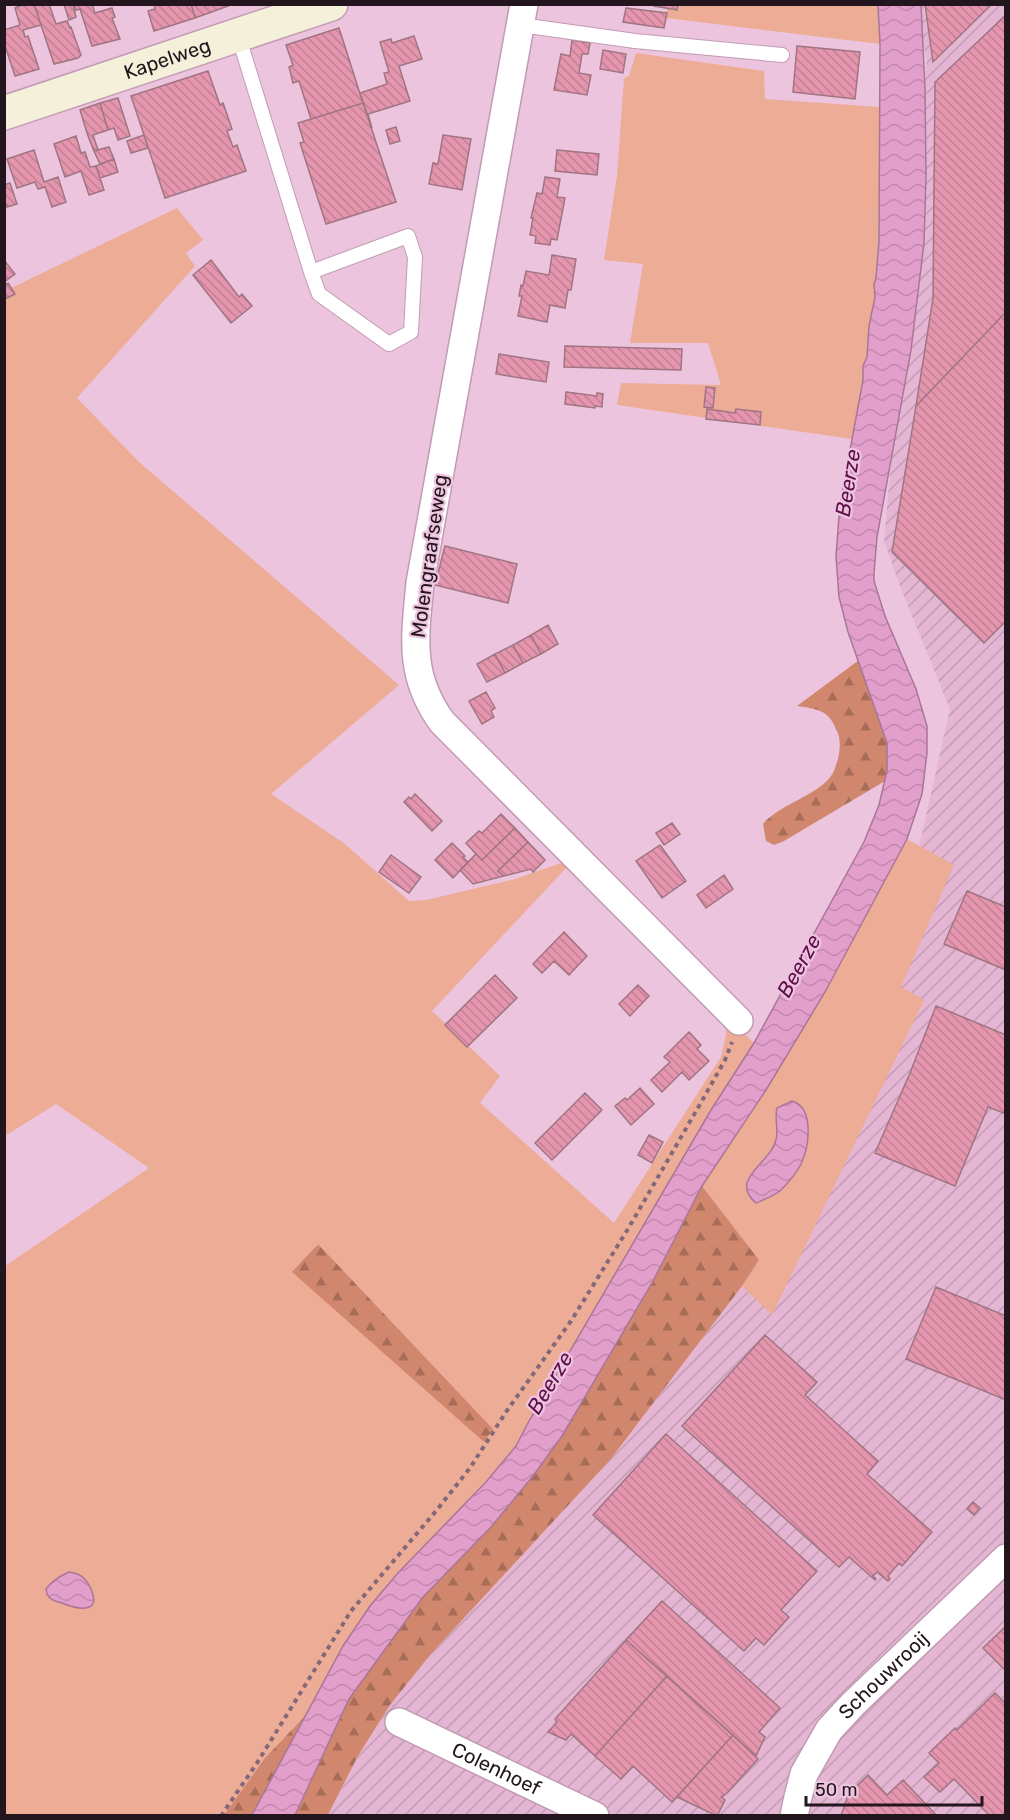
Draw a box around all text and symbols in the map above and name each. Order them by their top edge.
street label: Kapelweg [121,33,214,84]
water label: Beerze [830,447,865,518]
street label: Molengraafseweg [406,473,452,639]
water label: Beerze [771,930,826,1001]
water label: Beerze [521,1347,578,1418]
street label: Schouwrooij [833,1627,933,1724]
street label: Colenhoef [448,1737,545,1800]
scale bar [806,1769,982,1807]
text: 50 m [815,1779,858,1801]

